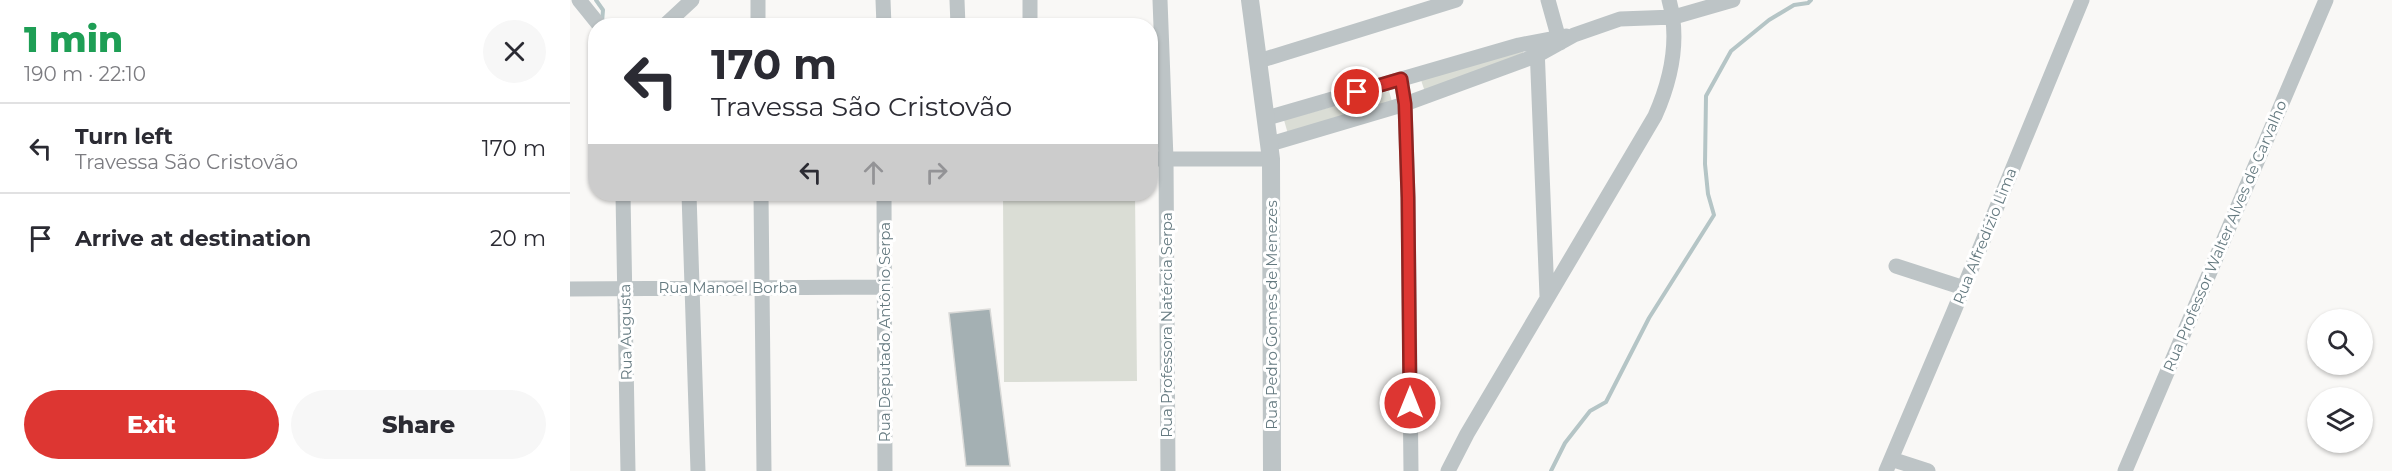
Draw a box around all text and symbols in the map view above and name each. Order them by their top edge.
text: 1 min [24,17,123,61]
button: close [483,20,546,83]
text: 170 m [711,38,837,90]
icon: left [612,42,690,120]
text: 190 m · 22:10 [24,62,146,86]
pin [1331,66,1382,117]
icon: arrive [1340,75,1373,108]
text: Travessa São Cristovão [711,90,1012,123]
street label: Rua Professor Walter Alves de Carvalho [2159,97,2290,374]
text: Turn left [75,123,173,150]
icon: left [24,132,57,165]
text: 170 m [482,135,546,162]
text: Travessa São Cristovão [75,150,298,174]
icon: left [794,156,827,189]
icon: ahead [857,156,890,189]
icon: right [920,156,953,189]
street label: Rua Alfredízio Lima [1949,165,2021,307]
street label: Rua Pedro Gomes de Menezes [1262,200,1281,430]
street label: Rua Professora Natércia Serpa [1157,212,1176,438]
icon: arrive [24,222,57,255]
street label: Rua Deputado Antônio Serpa [875,222,894,442]
text: Arrive at destination [75,225,311,252]
text: 20 m [490,225,546,252]
street label: Rua Manoel Borba [658,278,798,297]
street label: Rua Augusta [615,283,636,381]
map controls [2307,309,2373,453]
button: search [2307,309,2373,375]
position arrow [1378,371,1442,435]
button: layers [2307,387,2373,453]
button: Exit [24,390,279,459]
button: Share [291,390,546,459]

